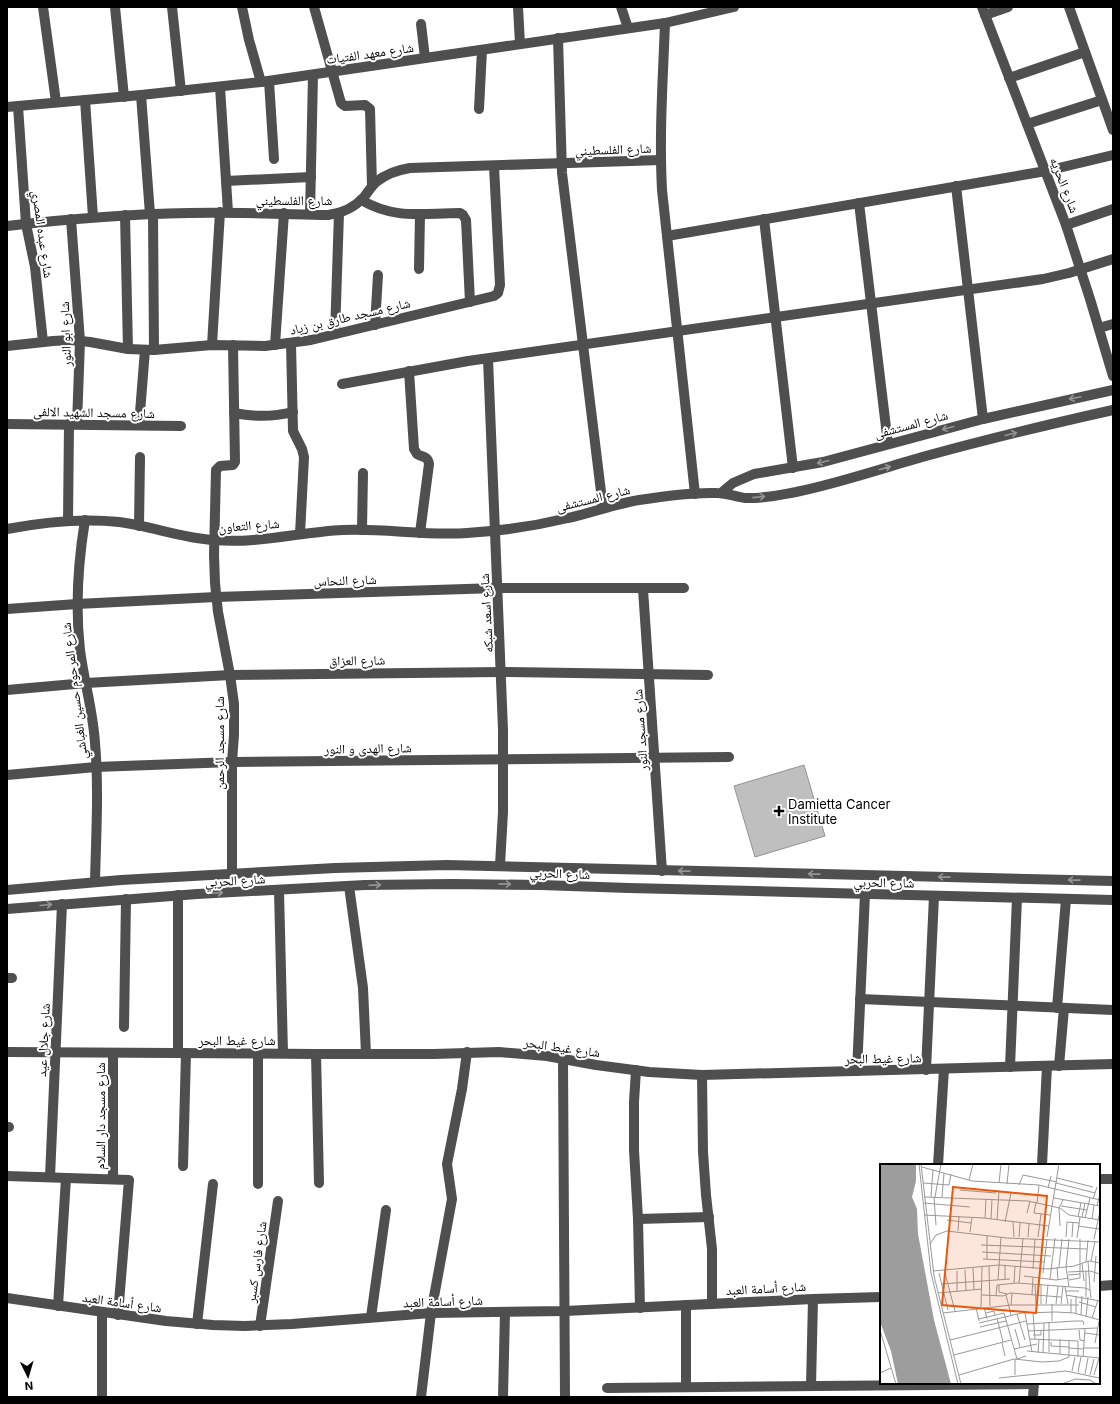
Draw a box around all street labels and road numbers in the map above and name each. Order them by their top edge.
street label: شارع معهد الفتيات [325,39,415,69]
street label: شارع الفلسطيني [574,140,652,162]
street label: شارع الحريه [1045,155,1083,216]
street label: شارع عبده المصري [26,189,57,279]
street label: شارع الفلسطيني [256,192,332,211]
street label: شارع مسجد طارق بن زياد [288,294,412,340]
street label: شارع ابو النور [56,301,76,368]
street label: شارع مسجد الشهيد الالفى [33,403,155,423]
street label: شارع المستشفى [872,407,950,443]
street label: شارع المستشفى [554,481,632,517]
street label: شارع التعاون [218,515,280,537]
street label: شارع النحاس [313,571,377,591]
street label: شارع اسعد شبكه [476,573,498,653]
street label: شارع المرحوم حسين الغباشي [58,621,94,760]
street label: شارع العزاق [329,652,385,670]
street label: شارع مسجد النور [629,688,653,773]
street label: شارع مسجد الرحمن [211,696,229,790]
street label: شارع الهدى و النور [323,739,412,759]
street label: شارع الحربي [529,864,591,885]
street label: شارع الحربي [204,870,266,893]
street label: شارع الحربي [853,873,914,894]
street label: شارع جلال عيد [33,1003,55,1077]
street label: شارع غيط البحر [198,1032,275,1050]
street label: شارع غيط البحر [522,1034,601,1062]
street label: شارع غيط البحر [843,1049,922,1069]
street label: شارع مسجد دار السلام [92,1062,110,1170]
street label: شارع فارس كسبر [242,1220,272,1305]
street label: شارع أسامة العبد [726,1278,806,1300]
street label: شارع أسامة العبد [81,1289,163,1317]
street label: شارع أسامة العبد [403,1292,483,1312]

